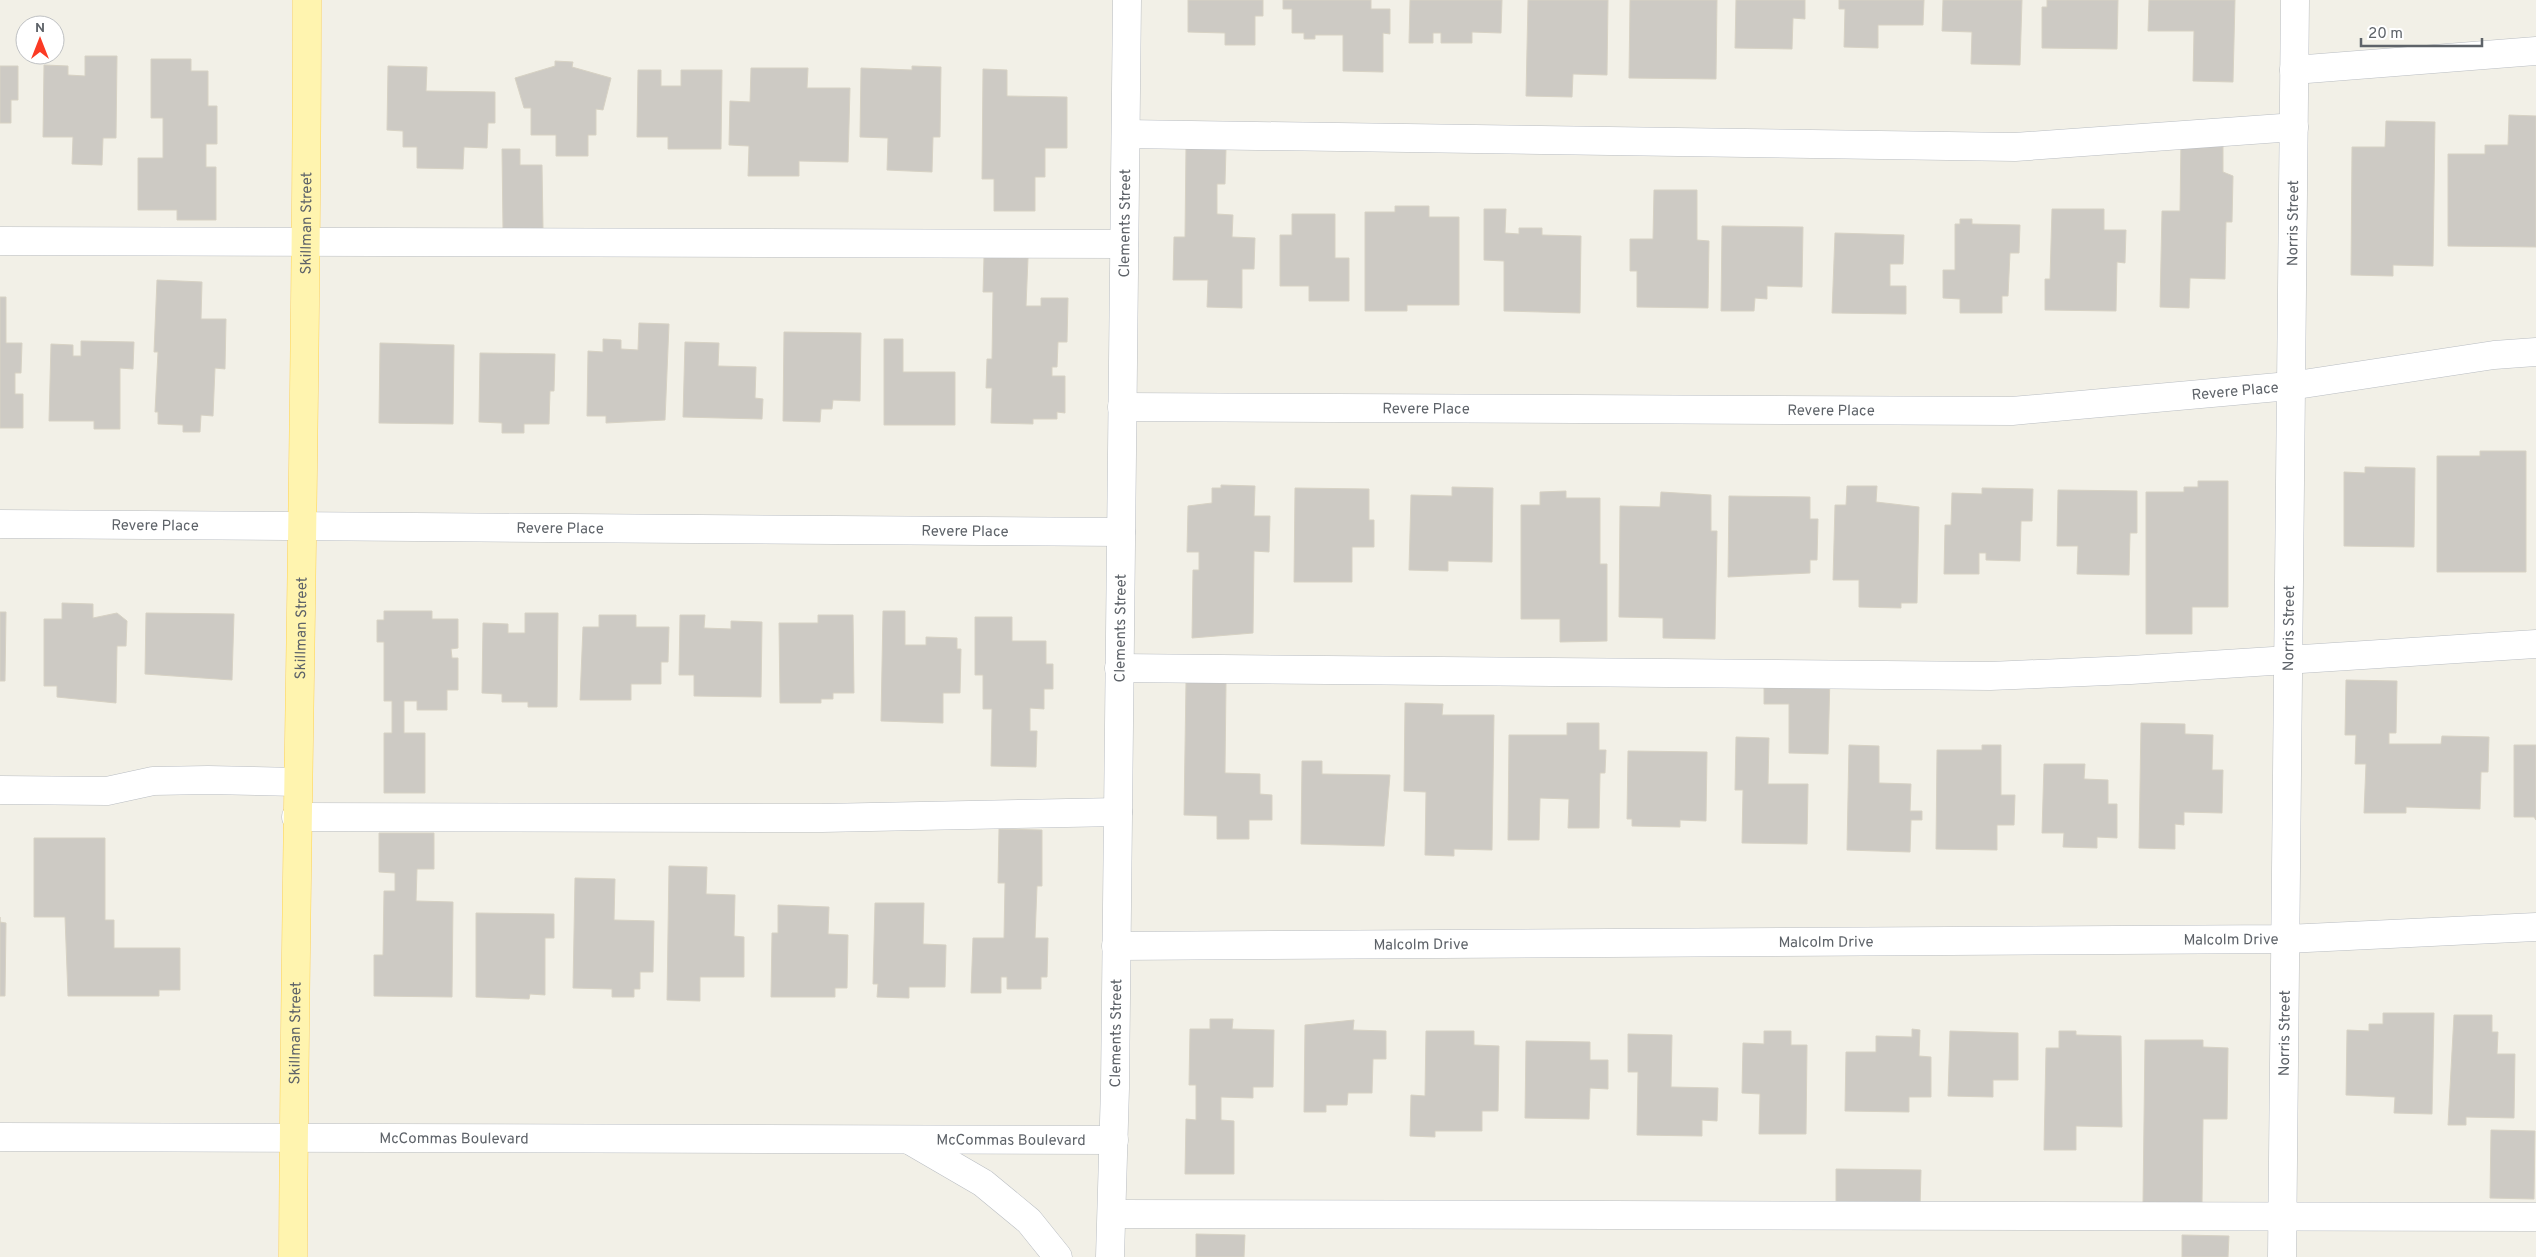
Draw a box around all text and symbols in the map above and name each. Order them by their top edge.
north arrow [15,15,65,65]
scale bar [2361,15,2482,47]
text: N [35,20,45,37]
text: 20 m [2368,25,2403,44]
street label: Clements Street [1116,169,1136,278]
street label: Skillman Street [298,172,317,275]
street label: Norris Street [2284,180,2304,266]
street label: Revere Place [2191,379,2280,406]
street label: Revere Place [1382,400,1470,420]
street label: Revere Place [1787,402,1875,421]
street label: Revere Place [111,517,199,536]
street label: Revere Place [516,520,604,539]
street label: Revere Place [921,523,1009,542]
street label: Clements Street [1111,574,1132,683]
street label: Skillman Street [292,577,313,680]
street label: Norris Street [2280,585,2300,671]
street label: Malcolm Drive [2183,931,2279,951]
street label: Malcolm Drive [1778,933,1874,953]
street label: Malcolm Drive [1373,936,1469,955]
street label: Clements Street [1107,979,1127,1088]
street label: Skillman Street [286,981,307,1085]
street label: Norris Street [2276,990,2296,1076]
street label: McCommas Boulevard [379,1130,529,1149]
street label: McCommas Boulevard [936,1132,1086,1151]

